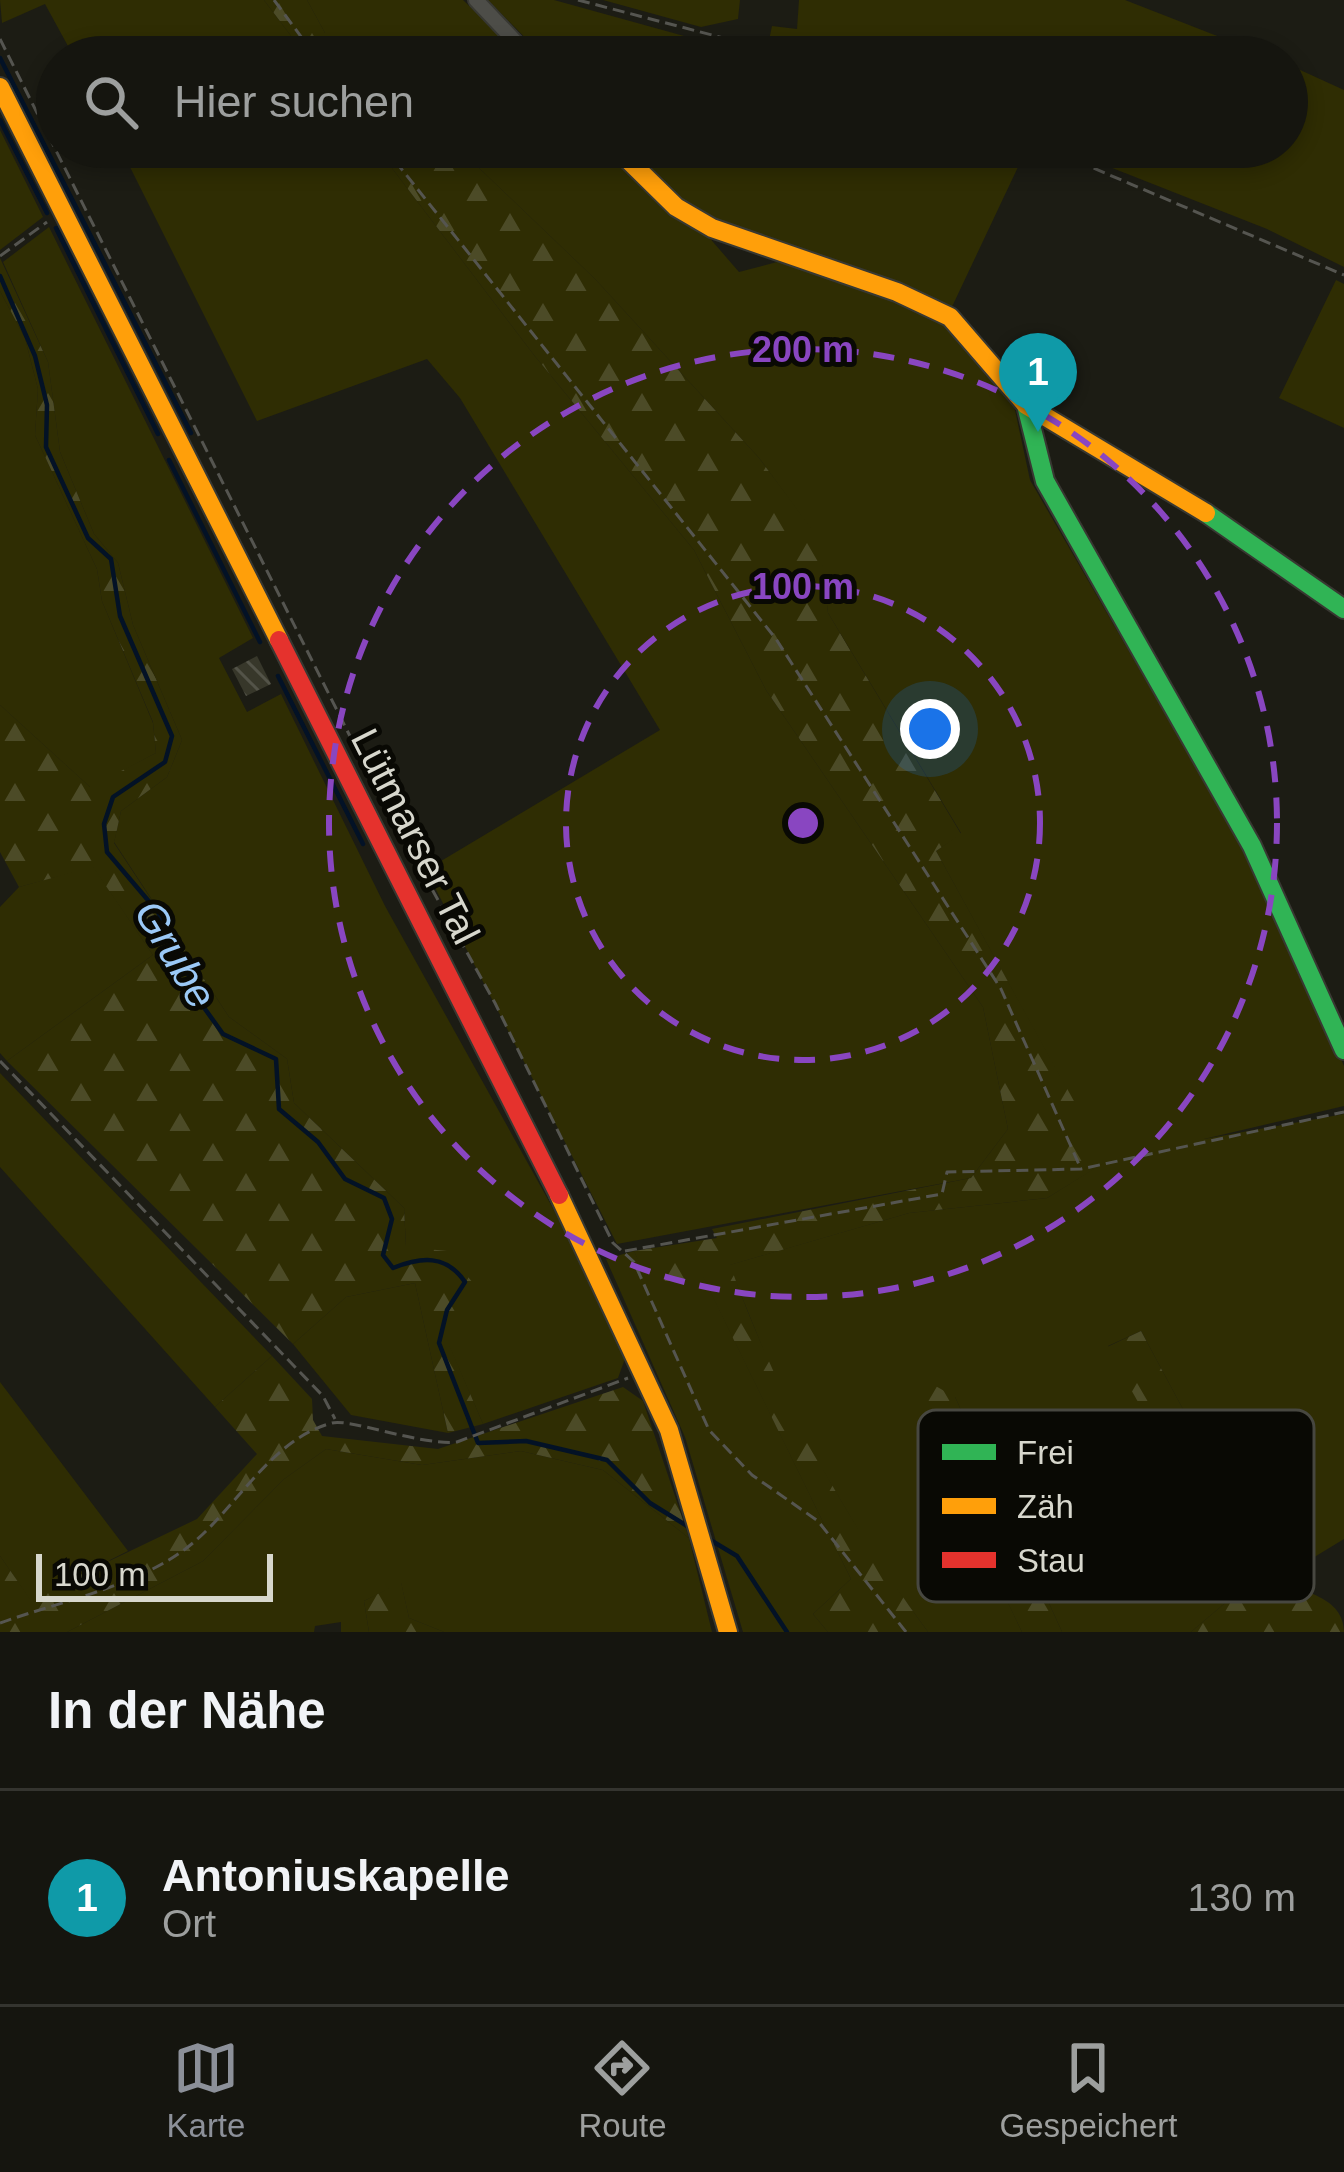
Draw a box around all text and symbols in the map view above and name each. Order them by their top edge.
search box [36,36,1308,168]
icon: search [78,69,144,135]
text: Hier suchen [174,76,414,127]
text: 200 m [752,329,854,370]
pin: 1 [999,333,1077,432]
text: 100 m [752,566,854,607]
your location [900,699,960,759]
street label: Lütmarser Tal [343,722,488,951]
centre of rings [782,802,824,844]
water label: Grube [125,892,226,1016]
legend [918,1410,1314,1602]
text: Frei [1017,1434,1074,1471]
text: Zäh [1017,1488,1074,1525]
text: Stau [1017,1542,1085,1579]
scale bar [36,1548,273,1601]
text: 100 m [54,1556,146,1593]
text: In der Nähe [48,1682,326,1739]
text: Antoniuskapelle [162,1850,510,1901]
text: 1 [76,1876,98,1919]
text: 130 m [1188,1876,1296,1919]
text: Ort [162,1902,216,1945]
tab: Karte [167,2035,245,2145]
tab: Route [578,2035,666,2145]
tab: Gespeichert [1000,2035,1177,2145]

